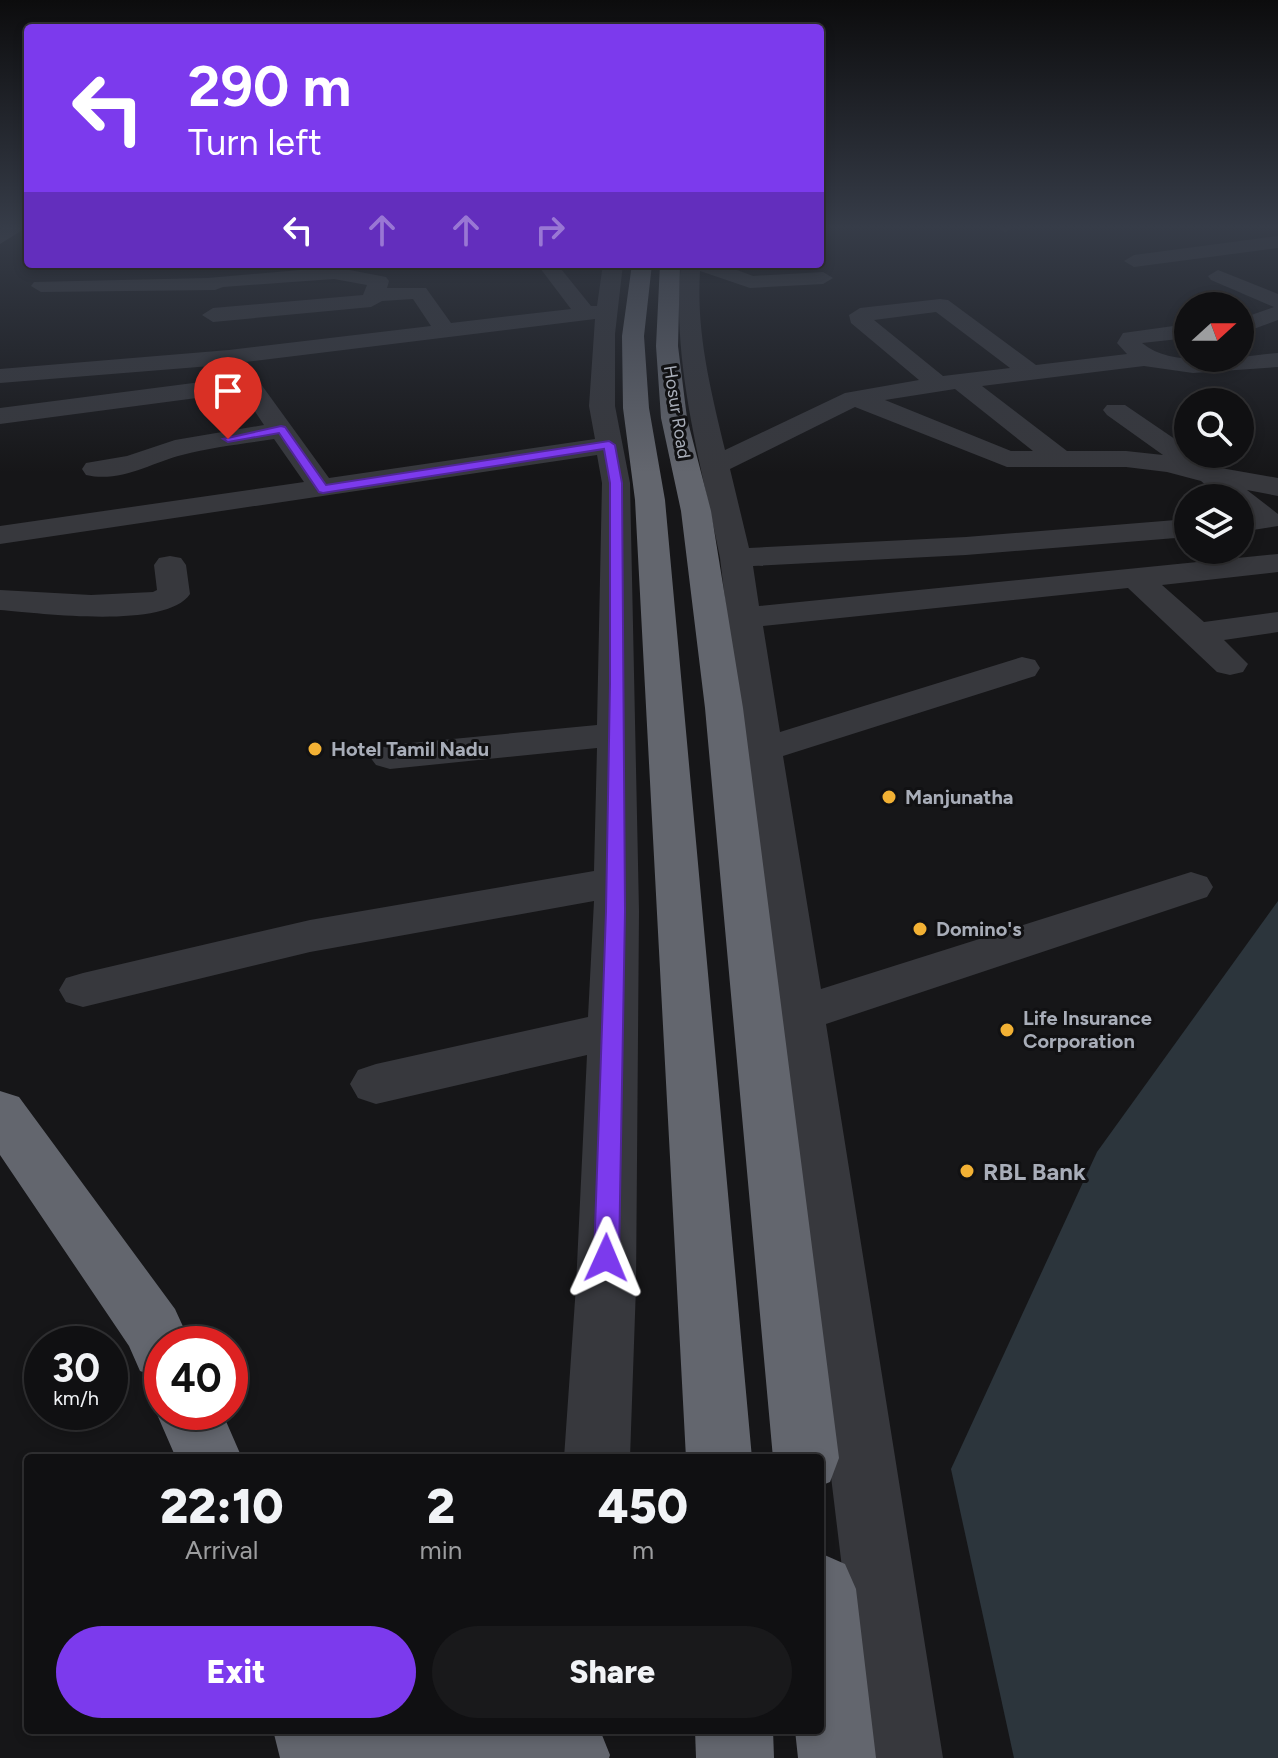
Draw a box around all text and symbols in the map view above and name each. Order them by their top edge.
text: 290 m [188,53,351,120]
icon: left [56,56,160,160]
text: Turn left [188,121,322,164]
icon: left [276,208,320,252]
icon: ahead [360,208,404,252]
icon: ahead [444,208,488,252]
icon: right [528,208,572,252]
north arrow [1174,292,1254,372]
map controls [1174,292,1254,564]
pin [194,357,262,439]
street label: Hosur Road [659,364,695,460]
icon: arrive [206,369,250,413]
button: search [1174,388,1254,468]
button: layers [1174,484,1254,564]
place label: Hotel Tamil Nadu [331,737,489,761]
marker: Hotel Tamil Nadu [306,740,324,758]
place label: Manjunatha [905,785,1013,809]
marker: Manjunatha [880,788,898,806]
place label: Domino's [936,917,1022,941]
marker: Domino's [911,920,929,938]
place label: Life Insurance Corporation [1023,1006,1152,1053]
marker: Life Insurance Corporation [998,1021,1016,1039]
place label: RBL Bank [983,1157,1086,1186]
marker: RBL Bank [958,1162,976,1180]
position arrow [564,1216,648,1300]
speed limit sign: 40 [144,1326,248,1430]
text: 30 [52,1344,100,1392]
text: km/h [53,1386,99,1410]
text: 22:10 [160,1477,284,1535]
text: 2 [427,1477,455,1535]
text: 450 [598,1477,688,1535]
text: Arrival [185,1534,258,1566]
text: min [420,1534,462,1566]
text: m [632,1534,654,1566]
button: Exit [56,1626,416,1718]
button: Share [432,1626,792,1718]

